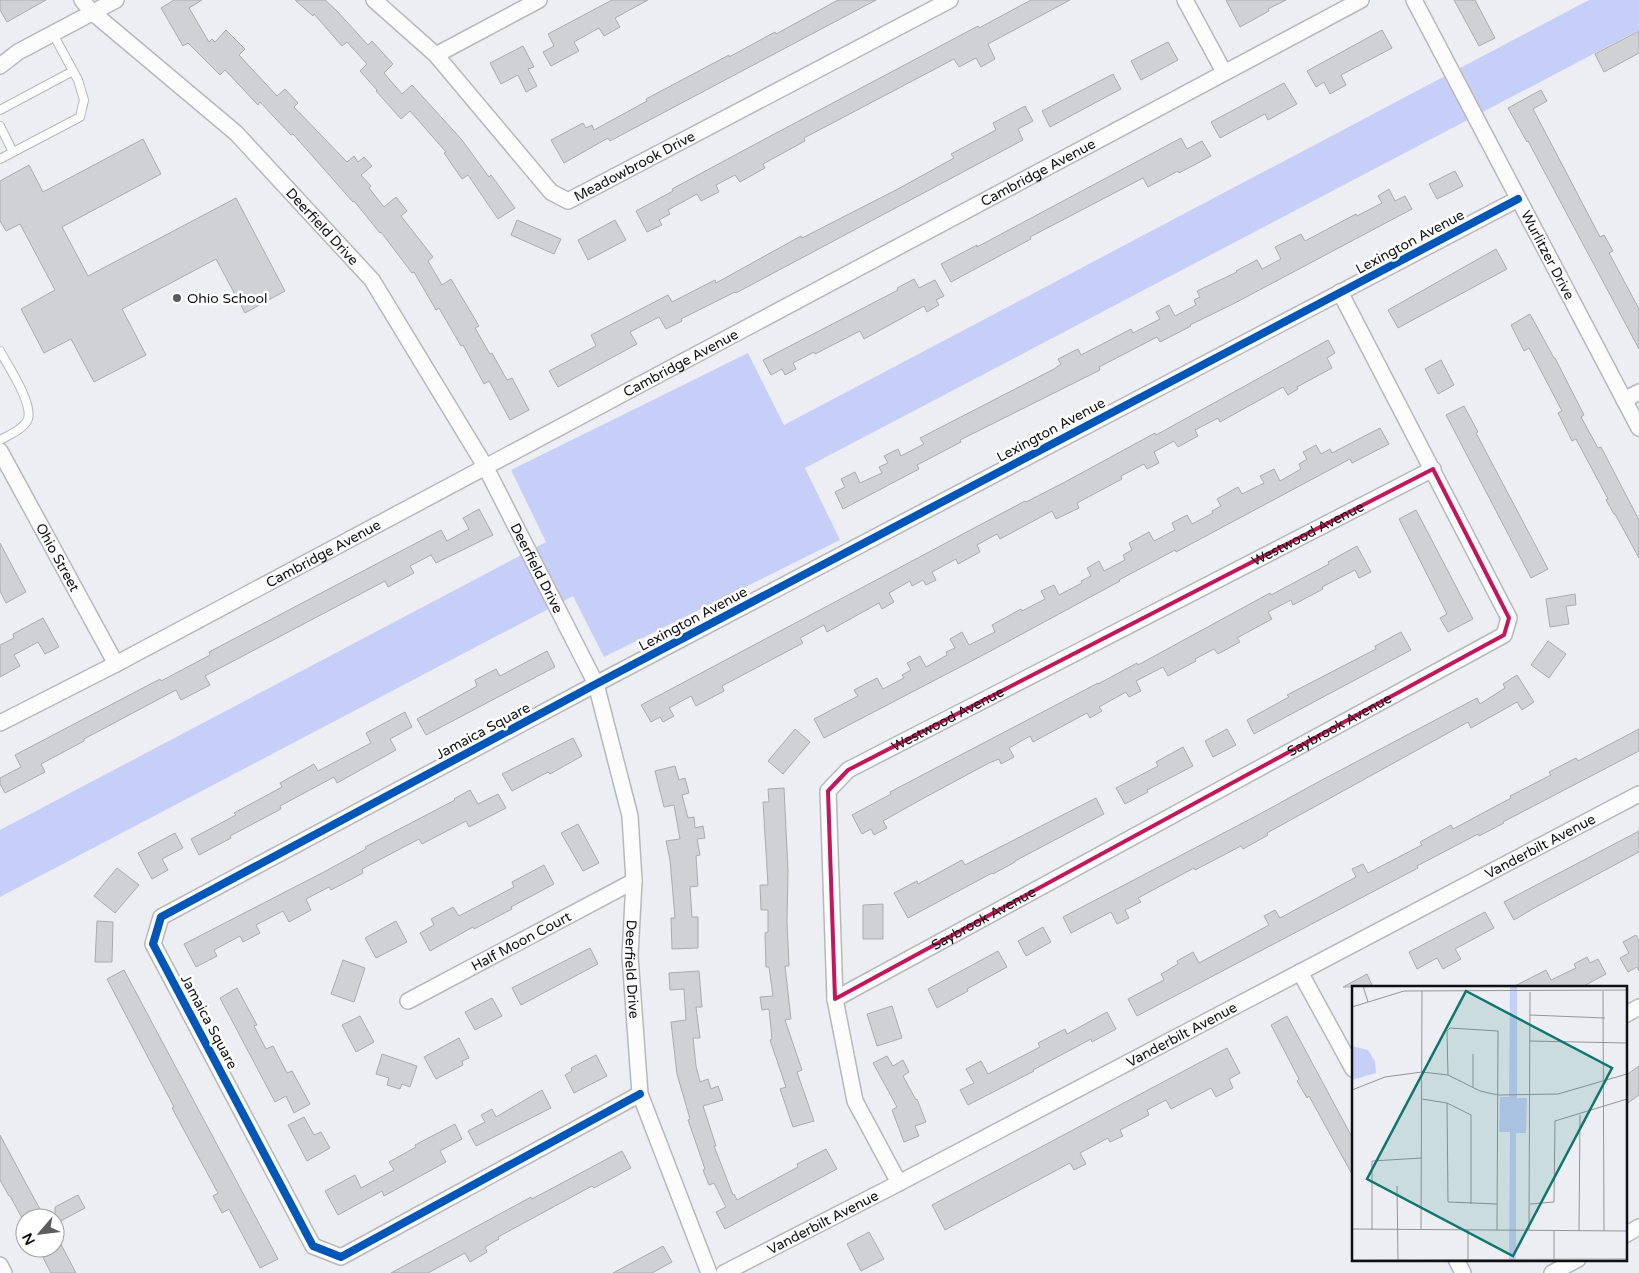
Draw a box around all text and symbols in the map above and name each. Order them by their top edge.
street label: Meadowbrook Drive [571,127,698,205]
street label: Cambridge Avenue [978,135,1098,210]
street label: Deerfield Drive [283,184,362,269]
street label: Lexington Avenue [1353,206,1467,278]
street label: Wurlitzer Drive [1518,207,1578,302]
place label: Ohio School [187,290,268,307]
marker: Ohio School [171,292,183,304]
street label: Cambridge Avenue [620,325,741,400]
street label: Lexington Avenue [994,394,1108,466]
street label: Westwood Avenue [1249,498,1367,569]
street label: Cambridge Avenue [263,516,384,591]
street label: Ohio Street [32,520,84,595]
street label: Deerfield Drive [507,520,567,616]
street label: Lexington Avenue [636,583,750,655]
street label: Westwood Avenue [888,683,1007,755]
street label: Saybrook Avenue [1284,689,1394,760]
street label: Jamaica Square [433,699,533,763]
street label: Vanderbilt Avenue [1482,810,1598,882]
street label: Saybrook Avenue [928,883,1039,954]
street label: Half Moon Court [468,907,575,974]
street label: Deerfield Drive [621,919,643,1019]
street label: Jamaica Square [177,972,241,1072]
inset map [1352,986,1626,1260]
street label: Vanderbilt Avenue [1123,998,1240,1071]
street label: Vanderbilt Avenue [764,1187,881,1258]
north arrow [15,1208,65,1258]
text: N [19,1230,39,1248]

